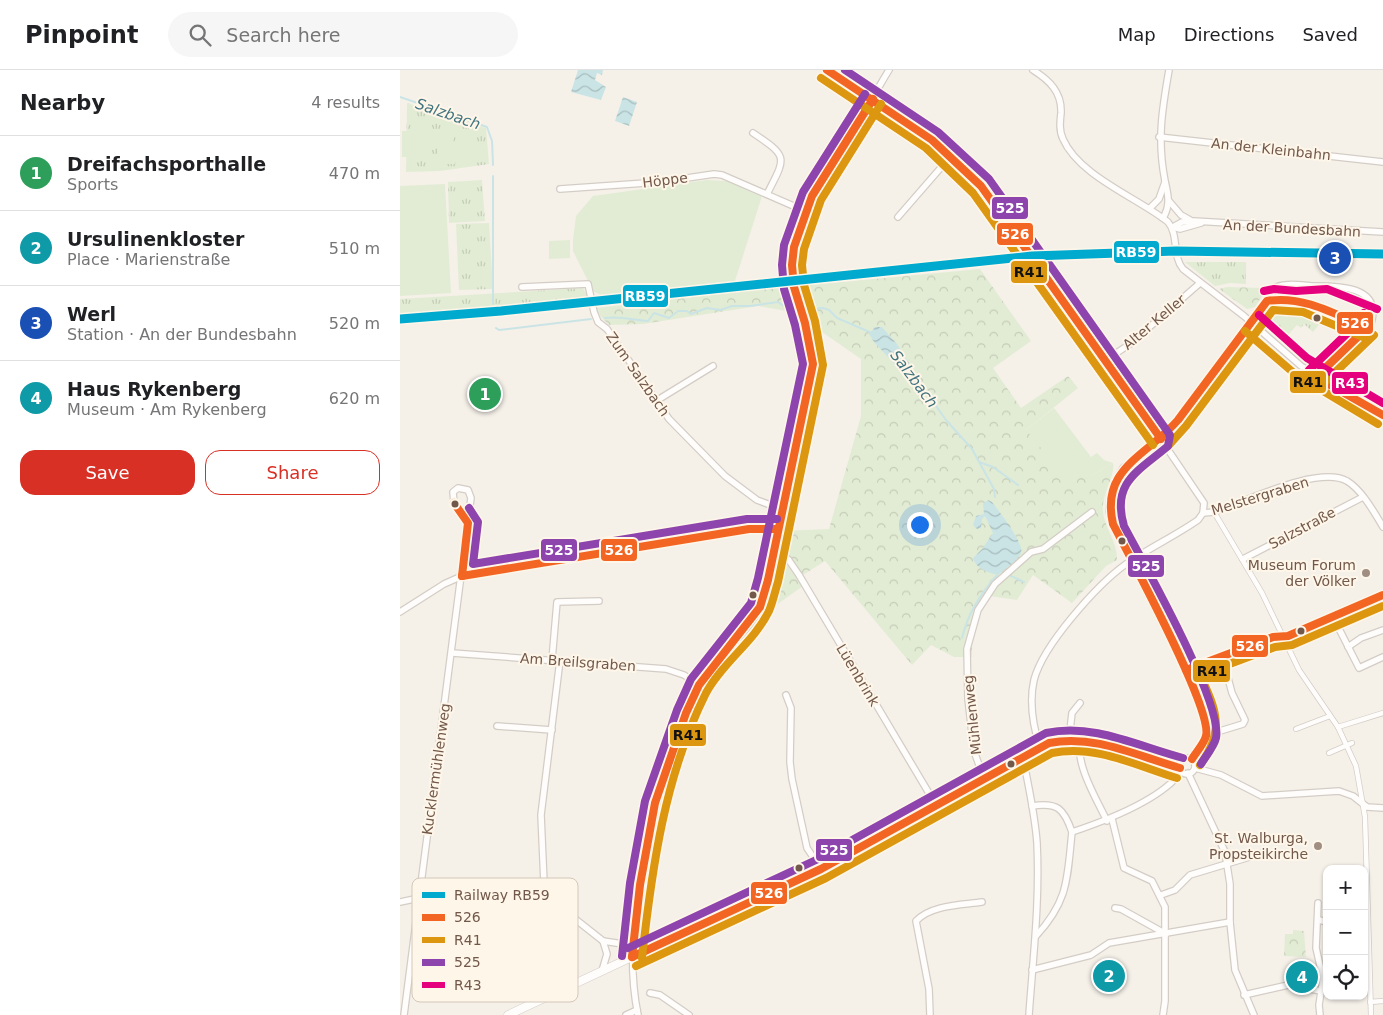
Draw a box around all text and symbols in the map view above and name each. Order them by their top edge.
search box [168,12,518,57]
text: Pinpoint [25,21,138,49]
icon: search [186,21,214,49]
text: Search here [226,24,341,46]
text: Map [1118,24,1156,45]
text: Directions [1184,24,1274,45]
text: Saved [1302,24,1358,45]
text: Nearby [20,91,105,115]
text: 4 results [311,93,380,112]
water label: Salzbach [413,95,483,133]
street label: An der Kleinbahn [1210,135,1332,163]
text: Dreifachsporthalle [67,153,266,175]
text: 1 [30,164,42,183]
text: 470 m [329,164,380,183]
street label: Höppe [641,169,689,191]
text: Sports [67,175,118,194]
line badge: 525 [991,196,1029,220]
text: 525 [995,200,1025,216]
street label: An der Bundesbahn [1223,216,1361,240]
line badge: 526 [996,222,1034,246]
text: 526 [1000,226,1030,242]
text: Ursulinenkloster [67,228,244,250]
text: 2 [30,239,42,258]
text: 510 m [329,239,380,258]
pin: 3 [1319,239,1351,277]
line badge: RB59 [1113,240,1160,264]
text: RB59 [1116,244,1156,260]
text: Place · Marienstraße [67,250,230,269]
line badge: R41 [1010,260,1048,284]
text: R41 [1014,264,1044,280]
line badge: RB59 [622,284,669,308]
text: RB59 [625,288,665,304]
street label: Alter Keller [1119,291,1189,353]
text: Werl [67,303,116,325]
line badge: 526 [1336,311,1374,335]
unlabelled marker [1312,313,1322,323]
text: 3 [30,314,42,333]
text: 520 m [329,314,380,333]
text: 526 [1340,315,1370,331]
text: Station · An der Bundesbahn [67,325,297,344]
street label: Zum Salzbach [603,329,673,419]
water label: Salzbach [887,347,941,411]
line badge: R41 [1289,370,1327,394]
line badge: R43 [1331,371,1369,395]
text: R41 [1293,374,1323,390]
pin: 1 [469,375,501,413]
text: R43 [1335,375,1365,391]
text: Haus Rykenberg [67,378,241,400]
text: 4 [30,389,42,408]
text: 620 m [329,389,380,408]
text: Museum · Am Rykenberg [67,400,267,419]
button: Save [20,450,195,495]
button: Share [205,450,380,495]
street label: Melstergraben [1209,474,1311,518]
unlabelled marker [450,499,460,509]
street label: Salzstraße [1266,504,1338,552]
your location [907,512,933,538]
unlabelled marker [1117,536,1127,546]
line badge: 525 [540,538,578,562]
line badge: 526 [600,538,638,562]
text: 525 [544,542,574,558]
text: 526 [604,542,634,558]
line badge: 525 [1127,554,1165,578]
place label: Museum Forum der Völker [1248,557,1356,589]
text: 525 [1131,558,1161,574]
marker: Museum Forum der Völker [1360,567,1372,579]
unlabelled marker [748,590,758,600]
unlabelled marker [1296,626,1306,636]
line badge: 526 [1231,634,1269,658]
text: 526 [1235,638,1265,654]
street label: Lüenbrink [833,641,883,710]
street label: Am Breilsgraben [520,650,636,674]
line badge: R41 [1192,659,1231,683]
text: R41 [1197,663,1227,679]
street label: Mühlenweg [960,674,984,756]
street label: Kucklermühlenweg [419,702,453,836]
line badge: R41 [669,723,707,747]
text: R41 [673,727,703,743]
unlabelled marker [1006,759,1016,769]
place label: St. Walburga, Propsteikirche [1209,830,1308,862]
line badge: 525 [815,838,853,862]
marker: St. Walburga, Propsteikirche [1312,840,1324,852]
text: 525 [819,842,849,858]
unlabelled marker [794,863,804,873]
map controls [1323,865,1368,1000]
button: + [1323,865,1368,910]
legend [412,878,578,1002]
line badge: 526 [750,881,788,905]
text: 526 [754,885,784,901]
text: Railway RB59 [454,887,550,903]
text: 526 [454,909,481,925]
button: − [1323,910,1368,955]
text: R41 [454,932,482,948]
text: 525 [454,954,481,970]
button: locate [1323,955,1368,1000]
pin: 2 [1093,957,1125,995]
pin: 4 [1286,958,1318,996]
text: R43 [454,977,482,993]

